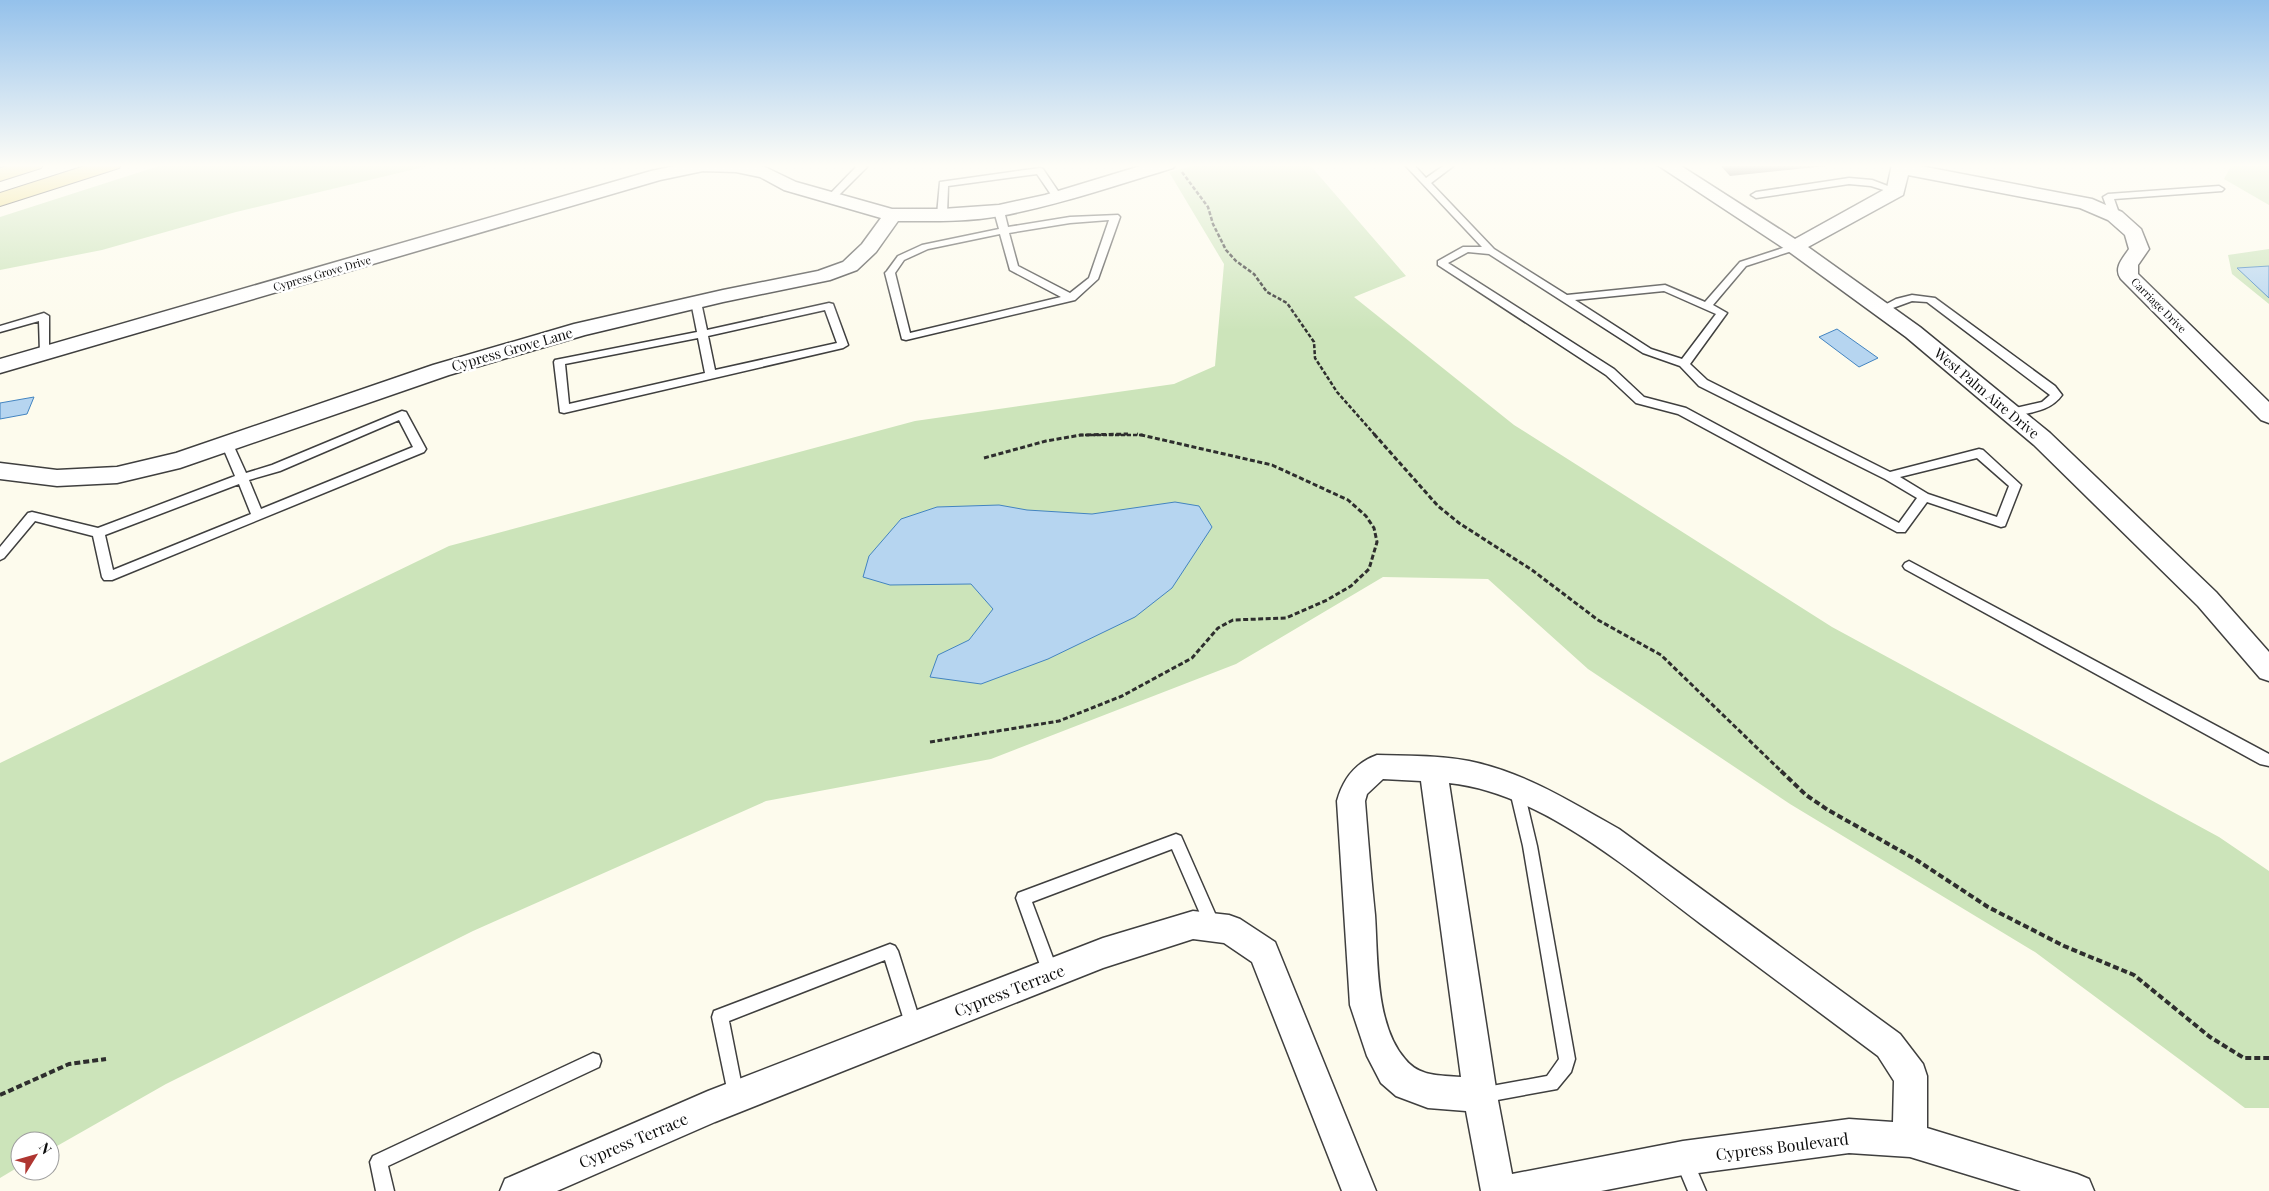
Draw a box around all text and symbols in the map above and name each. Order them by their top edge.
street label: Cypress Grove Drive [271,252,373,294]
street label: Carriage Drive [2128,274,2190,336]
street label: Cypress Grove Lane [449,323,575,375]
street label: West Palm Aire Drive [1930,343,2043,443]
street label: Cypress Terrace [951,959,1067,1021]
street label: Cypress Terrace [575,1108,691,1172]
street label: Cypress Boulevard [1714,1127,1850,1165]
north arrow [10,1131,60,1181]
text: N [35,1138,56,1158]

